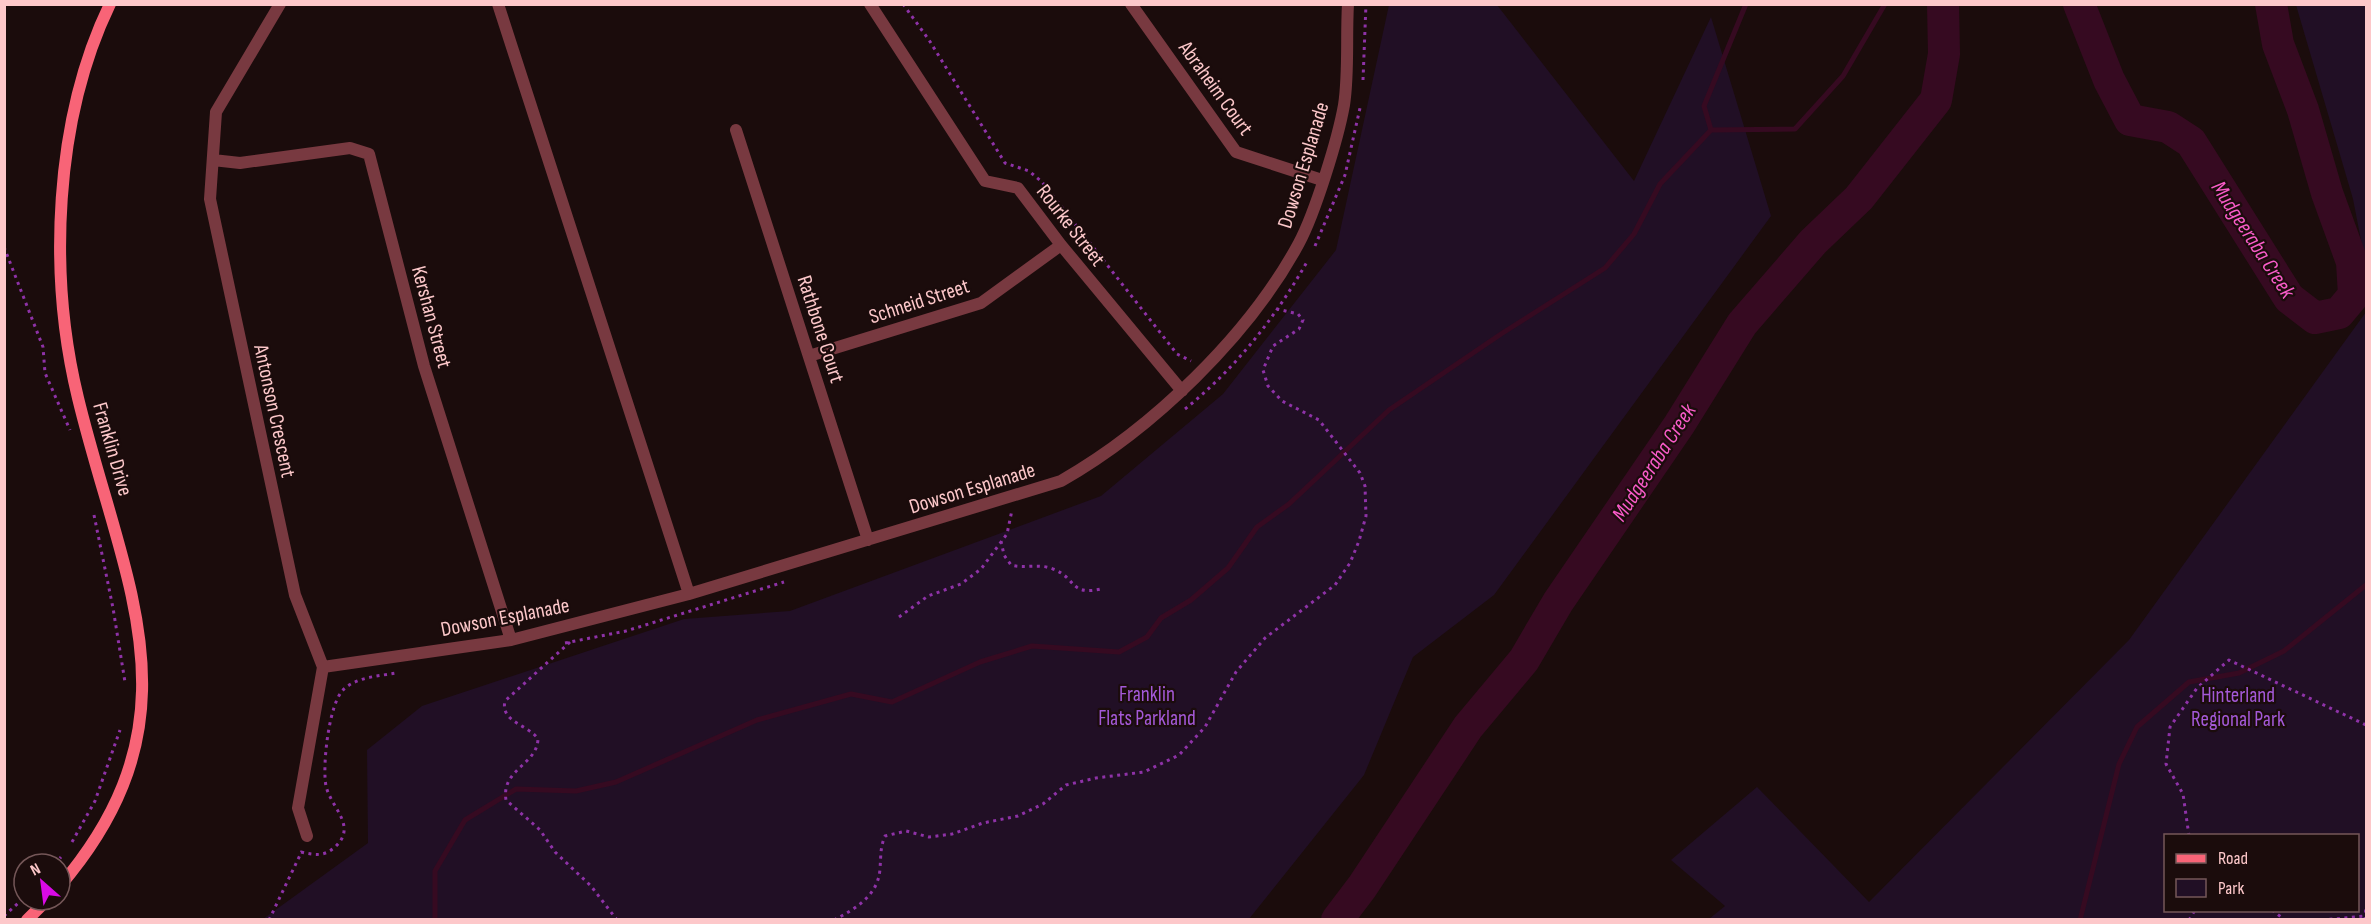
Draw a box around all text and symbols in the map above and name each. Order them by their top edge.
street label: Abraheim Court [1173,36,1258,140]
street label: Dowson Esplanade [1272,99,1335,231]
water label: Mudgeeraba Creek [2205,176,2301,304]
street label: Rourke Street [1031,179,1110,271]
street label: Kershan Street [406,263,457,371]
street label: Rathbone Court [791,272,850,386]
street label: Schneid Street [866,273,973,329]
street label: Antonson Crescent [248,341,301,480]
water label: Mudgeeraba Creek [1606,398,1703,527]
street label: Franklin Drive [87,400,138,499]
street label: Dowson Esplanade [906,457,1038,520]
street label: Dowson Esplanade [439,593,572,642]
park label: Franklin Flats Parkland [1098,682,1196,731]
park label: Hinterland Regional Park [2191,683,2285,732]
legend [2164,834,2359,912]
text: Road [2218,848,2248,869]
north arrow [12,852,72,912]
text: N [27,860,44,880]
text: Park [2218,878,2244,899]

